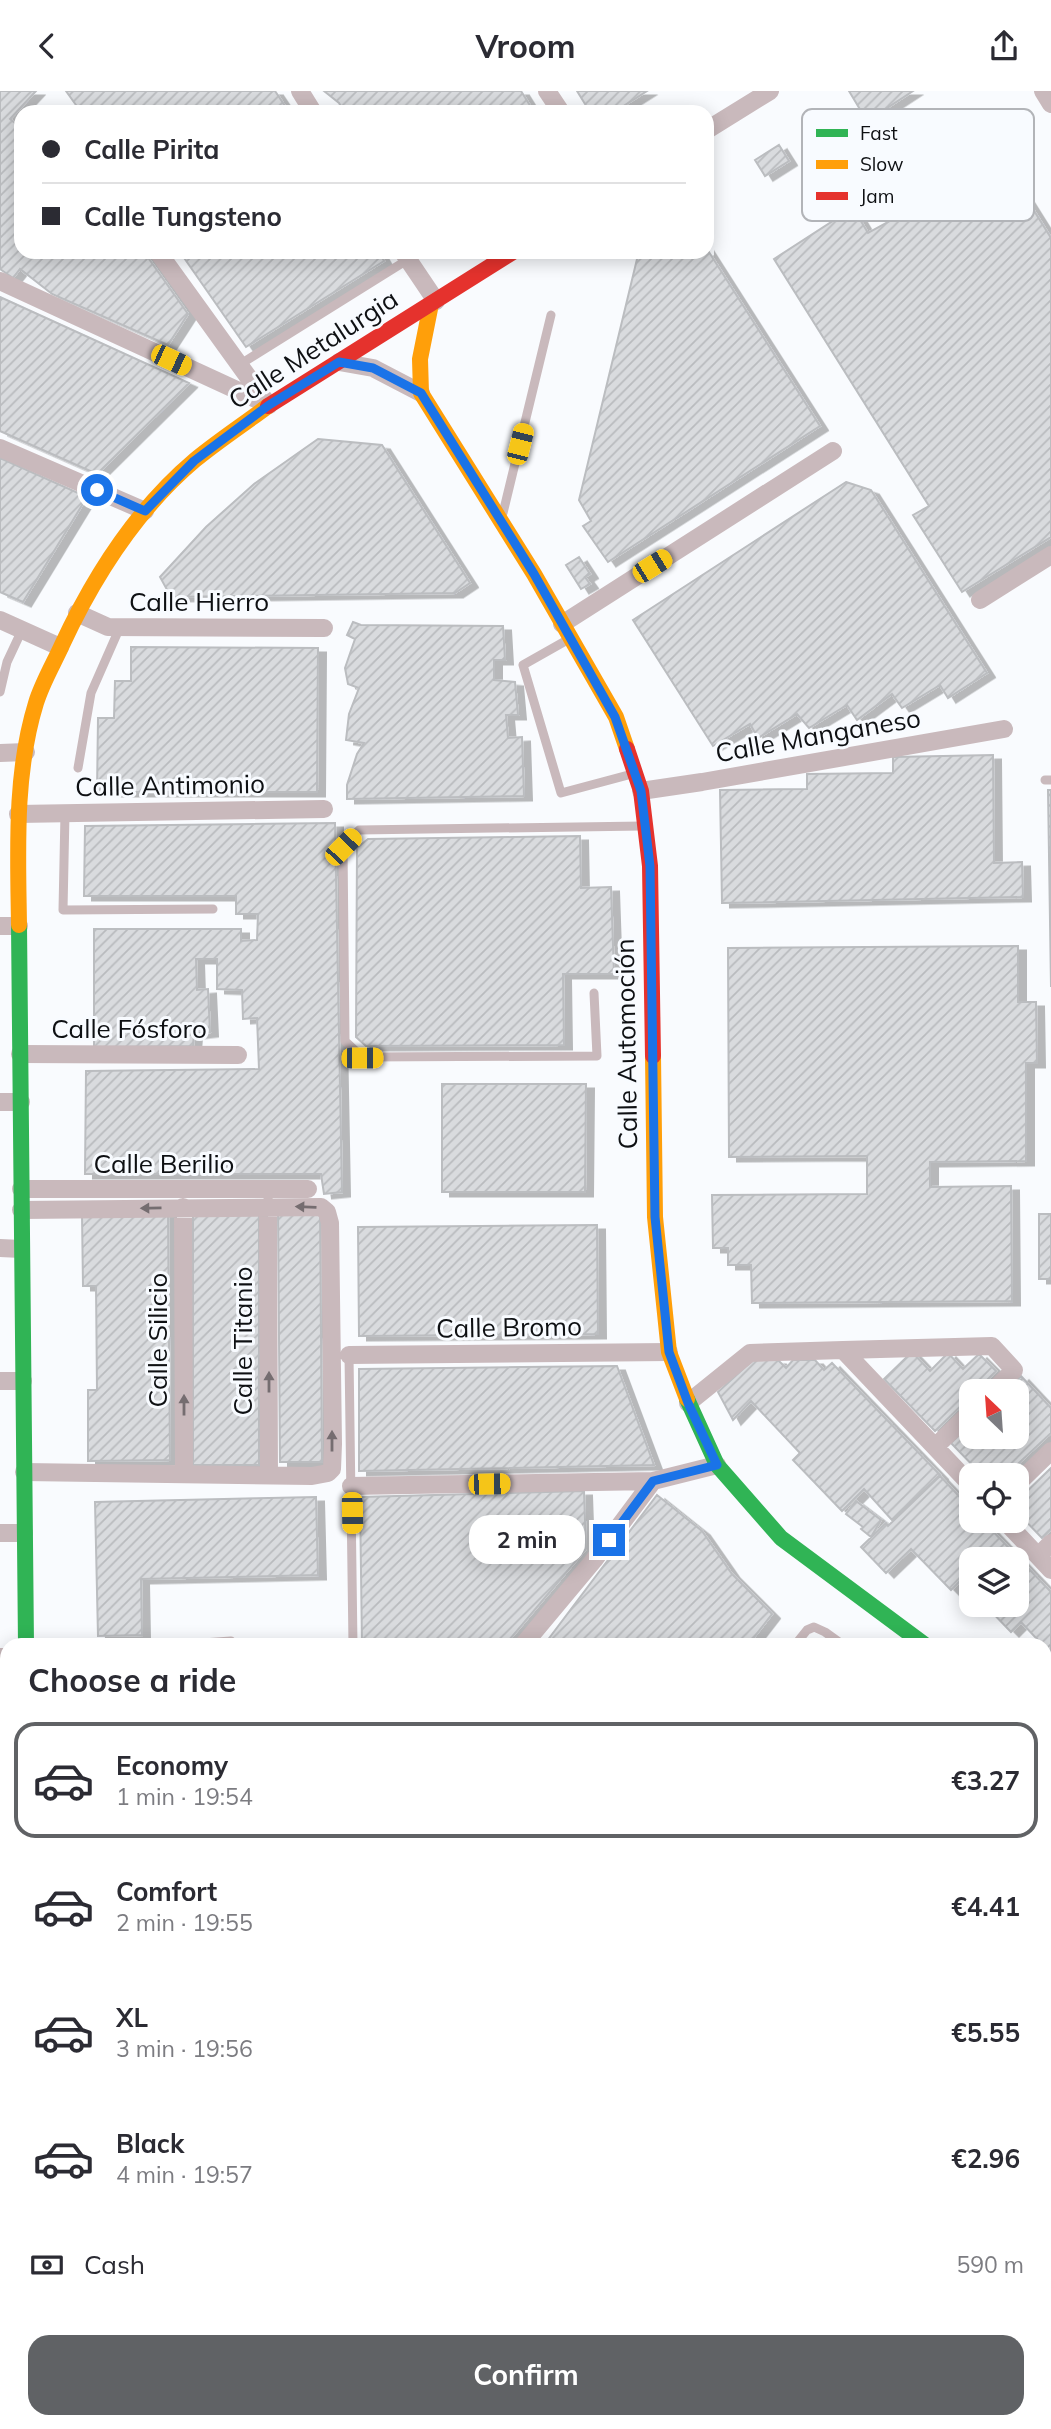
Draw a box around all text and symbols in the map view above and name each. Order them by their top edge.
text: Vroom [475,26,576,66]
icon: back [28,27,66,65]
icon: share [985,27,1023,65]
legend [802,109,1034,221]
text: Fast [860,121,898,145]
text: Calle Pirita [84,133,220,166]
text: Slow [860,152,904,176]
text: Jam [860,184,894,208]
text: Calle Tungsteno [84,200,282,233]
street label: Calle Metalurgia [222,282,404,416]
car [148,342,195,378]
car [505,421,536,467]
route start [81,474,113,506]
car [629,546,676,586]
street label: Calle Hierro [129,585,269,618]
street label: Calle Manganeso [713,701,923,769]
street label: Calle Antimonio [75,767,265,803]
car [321,825,366,869]
street label: Calle Automoción [608,938,644,1150]
street label: Calle Fósforo [51,1012,207,1045]
car [342,1048,384,1069]
street label: Calle Berilio [94,1147,234,1180]
one-way arrow [295,1201,317,1212]
one-way arrow [139,1202,161,1214]
street label: Calle Titanio [226,1266,259,1416]
street label: Calle Silicio [141,1273,174,1407]
street label: Calle Bromo [436,1309,582,1345]
one-way arrow [263,1371,274,1393]
north arrow [959,1379,1029,1449]
map controls [959,1379,1029,1617]
one-way arrow [178,1394,190,1416]
one-way arrow [327,1430,338,1452]
button: locate [959,1463,1029,1533]
car [468,1473,511,1495]
car [342,1492,363,1534]
callout: 2 min [469,1515,584,1565]
route end [593,1524,625,1556]
text: 2 min [497,1525,557,1554]
button: layers [959,1547,1029,1617]
text: Choose a ride [28,1660,236,1700]
icon: car [32,1749,95,1812]
text: Economy [116,1749,228,1782]
text: €3.27 [951,1764,1020,1797]
text: 1 min · 19:54 [116,1782,253,1811]
icon: car [32,1875,95,1938]
text: Comfort [116,1875,217,1908]
text: €4.41 [951,1890,1020,1923]
text: 2 min · 19:55 [116,1908,253,1937]
icon: car [32,2001,95,2064]
text: XL [116,2001,148,2034]
text: €5.55 [951,2016,1020,2049]
text: 3 min · 19:56 [116,2034,253,2063]
icon: car [32,2127,95,2190]
text: Black [116,2127,184,2160]
text: €2.96 [951,2142,1020,2175]
text: 4 min · 19:57 [116,2160,253,2189]
icon: cash [28,2246,66,2284]
text: Cash [84,2248,145,2281]
text: 590 m [956,2250,1024,2279]
button: Confirm [28,2335,1024,2415]

